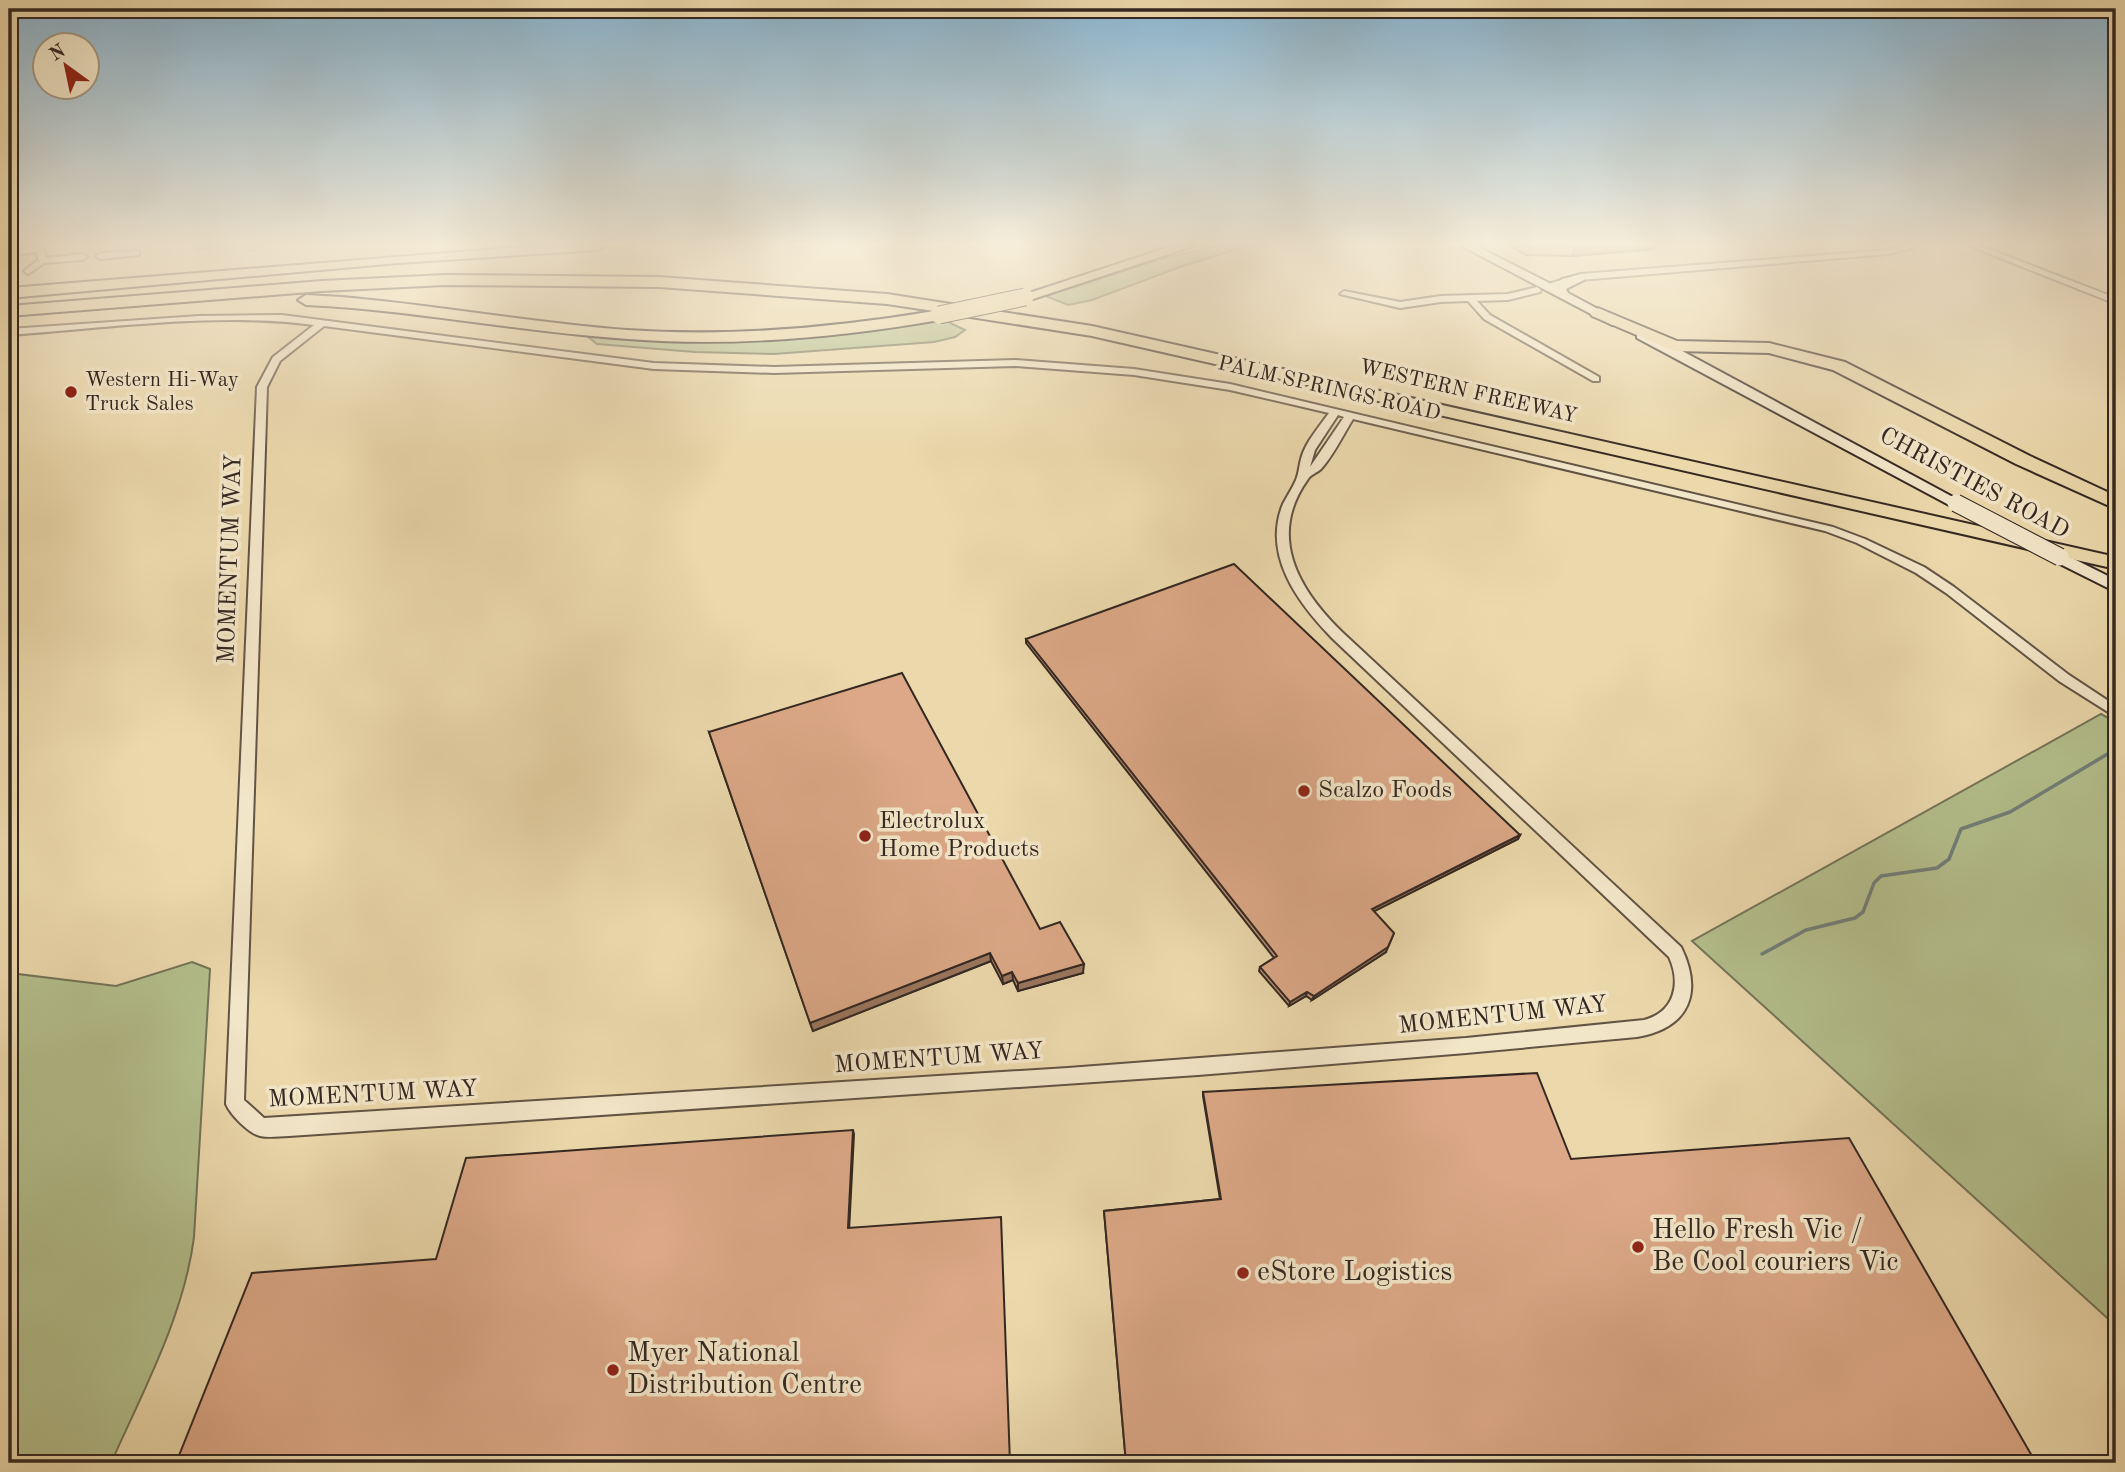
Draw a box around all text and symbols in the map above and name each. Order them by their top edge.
north arrow [32,32,102,102]
text: N [47,42,70,66]
street label: PALM SPRINGS ROAD [1216,353,1442,425]
street label: WESTERN FREEWAY [1357,357,1579,427]
place label: Western Hi-Way Truck Sales [85,370,239,415]
marker: Western Hi-Way Truck Sales [63,384,79,400]
street label: CHRISTIES ROAD [1875,424,2073,544]
street label: MOMENTUM WAY [215,454,247,664]
place label: Scalzo Foods [1318,779,1452,803]
marker: Scalzo Foods [1296,783,1312,799]
place label: Electrolux Home Products [879,810,1039,862]
marker: Electrolux Home Products [857,828,873,844]
street label: MOMENTUM WAY [1397,993,1609,1039]
street label: MOMENTUM WAY [833,1040,1045,1078]
street label: MOMENTUM WAY [268,1078,478,1112]
place label: Hello Fresh Vic / Be Cool couriers Vic [1652,1217,1899,1277]
marker: Hello Fresh Vic / Be Cool couriers Vic [1630,1239,1646,1255]
place label: eStore Logistics [1257,1259,1452,1287]
marker: eStore Logistics [1235,1265,1251,1281]
place label: Myer National Distribution Centre [627,1340,862,1400]
marker: Myer National Distribution Centre [605,1362,621,1378]

